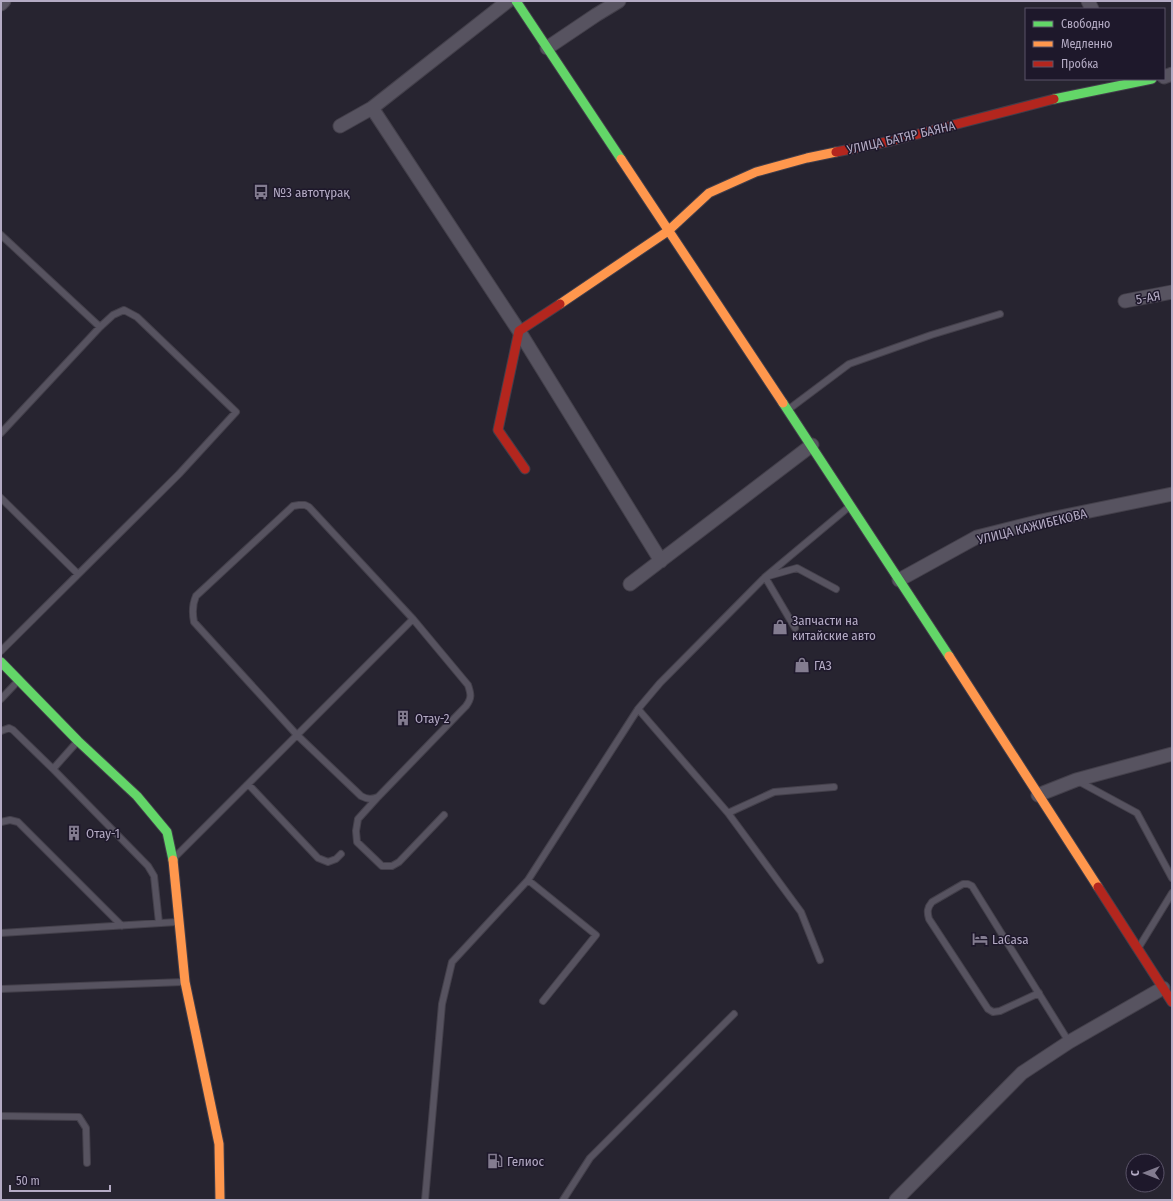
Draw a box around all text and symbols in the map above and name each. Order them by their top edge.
legend [1025,8,1165,80]
text: Свободно [1061,17,1110,31]
text: Медленно [1061,37,1113,51]
text: Пробка [1061,57,1099,71]
street label: УЛИЦА БАТЯР БАЯНА [845,118,957,157]
bus stop icon: №3 автотұрақ [252,183,270,201]
place label: №3 автотұрақ [273,185,350,200]
street label: 5-АЯ [1135,288,1162,307]
street label: УЛИЦА КАЖИБЕКОВА [975,506,1089,548]
place label: Запчасти на китайские авто [792,613,876,643]
shop icon: Запчасти на китайские авто [771,618,789,636]
shop icon: ГАЗ [793,656,811,674]
place label: ГАЗ [814,658,832,673]
building icon: Отау-2 [394,709,412,727]
place label: Отау-2 [415,711,450,726]
building icon: Отау-1 [65,824,83,842]
place label: Отау-1 [86,826,120,841]
hotel icon: LaCasa [971,930,989,948]
place label: LaCasa [992,932,1029,947]
fuel station icon: Гелиос [486,1152,504,1170]
north arrow [1125,1153,1165,1193]
place label: Гелиос [507,1154,544,1169]
scale bar [10,1167,110,1193]
text: С [1129,1170,1142,1176]
text: 50 m [16,1174,40,1188]

